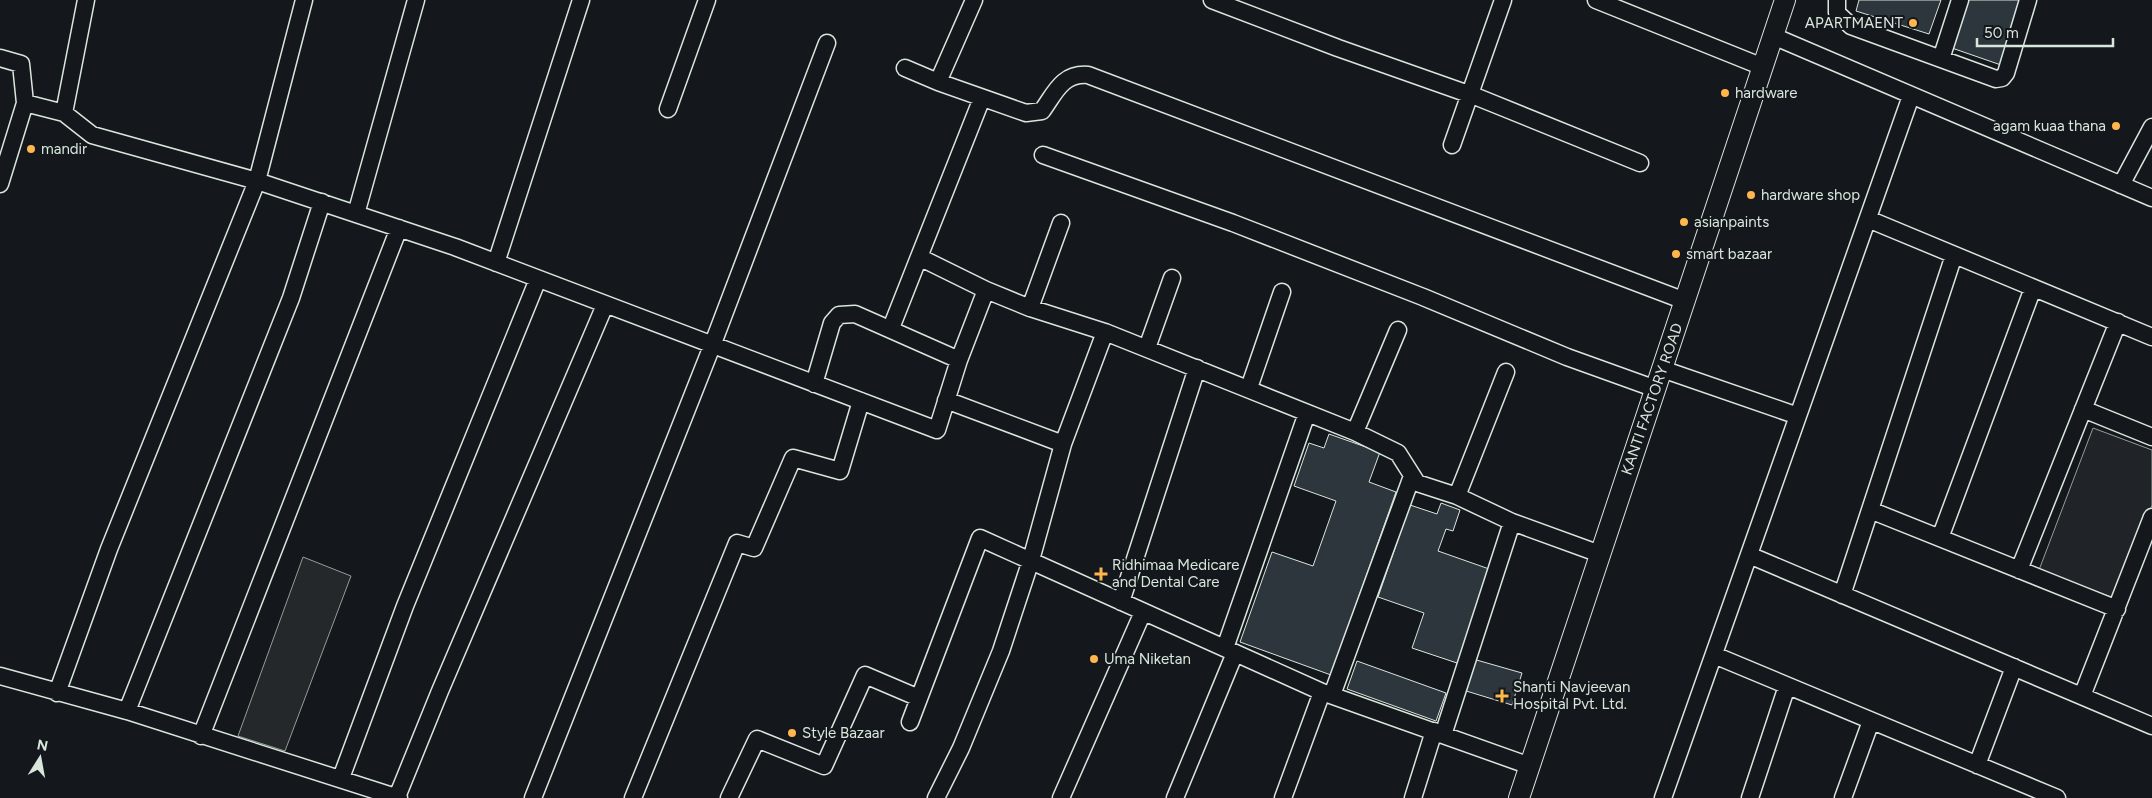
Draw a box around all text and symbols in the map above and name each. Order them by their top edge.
place label: APARTMAENT [1805,14,1904,32]
scale bar [1977,15,2113,47]
marker: APARTMAENT [1907,17,1919,29]
text: 50 m [1984,24,2019,42]
place label: hardware [1735,84,1797,102]
marker: hardware [1719,87,1731,99]
place label: agam kuaa thana [1993,117,2106,135]
marker: agam kuaa thana [2110,120,2122,132]
place label: mandir [41,140,87,158]
marker: mandir [25,143,37,155]
place label: hardware shop [1761,186,1860,204]
marker: hardware shop [1745,189,1757,201]
place label: asianpaints [1694,213,1769,231]
marker: asianpaints [1678,216,1690,228]
place label: smart bazaar [1686,245,1772,263]
marker: smart bazaar [1670,248,1682,260]
street label: KANTI FACTORY ROAD [1618,321,1686,477]
place label: Ridhimaa Medicare and Dental Care [1112,556,1239,591]
marker: Ridhimaa Medicare and Dental Care [1094,567,1108,581]
place label: Uma Niketan [1104,650,1191,668]
marker: Uma Niketan [1088,653,1100,665]
place label: Shanti Navjeevan Hospital Pvt. Ltd. [1513,678,1630,713]
marker: Shanti Navjeevan Hospital Pvt. Ltd. [1495,689,1509,703]
place label: Style Bazaar [802,724,885,742]
marker: Style Bazaar [786,727,798,739]
north arrow [15,733,65,783]
text: N [35,736,49,755]

